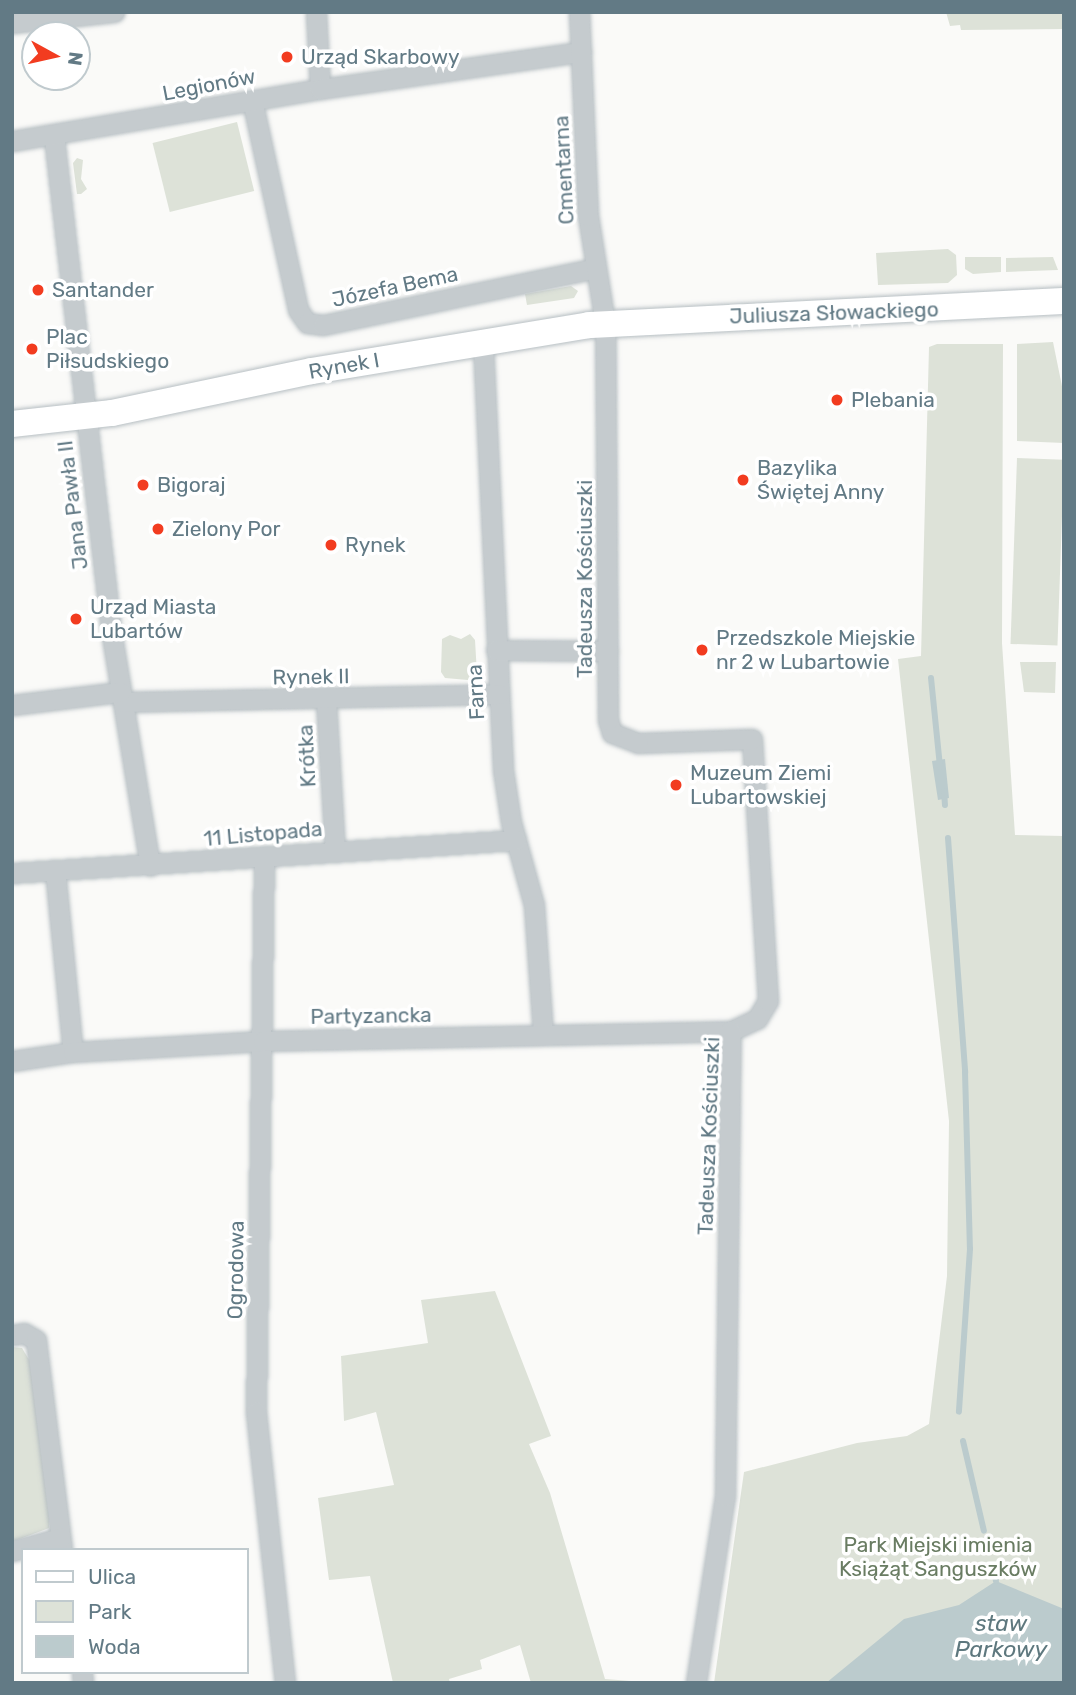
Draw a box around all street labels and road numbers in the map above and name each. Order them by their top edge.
street label: Legionów [160,64,258,106]
street label: Cmentarna [549,115,579,225]
street label: Józefa Bema [330,261,460,313]
street label: Juliusza Słowackiego [729,297,939,329]
street label: Rynek I [307,347,381,385]
street label: Jana Pawła II [53,439,93,571]
street label: Tadeusza Kościuszki [572,480,598,678]
street label: Rynek II [272,664,350,690]
street label: Farna [462,664,490,720]
street label: Krótka [293,724,321,788]
street label: 11 Listopada [203,816,323,852]
street label: Partyzancka [310,1002,432,1030]
street label: Tadeusza Kościuszki [693,1037,725,1235]
street label: Ogrodowa [223,1220,249,1320]

